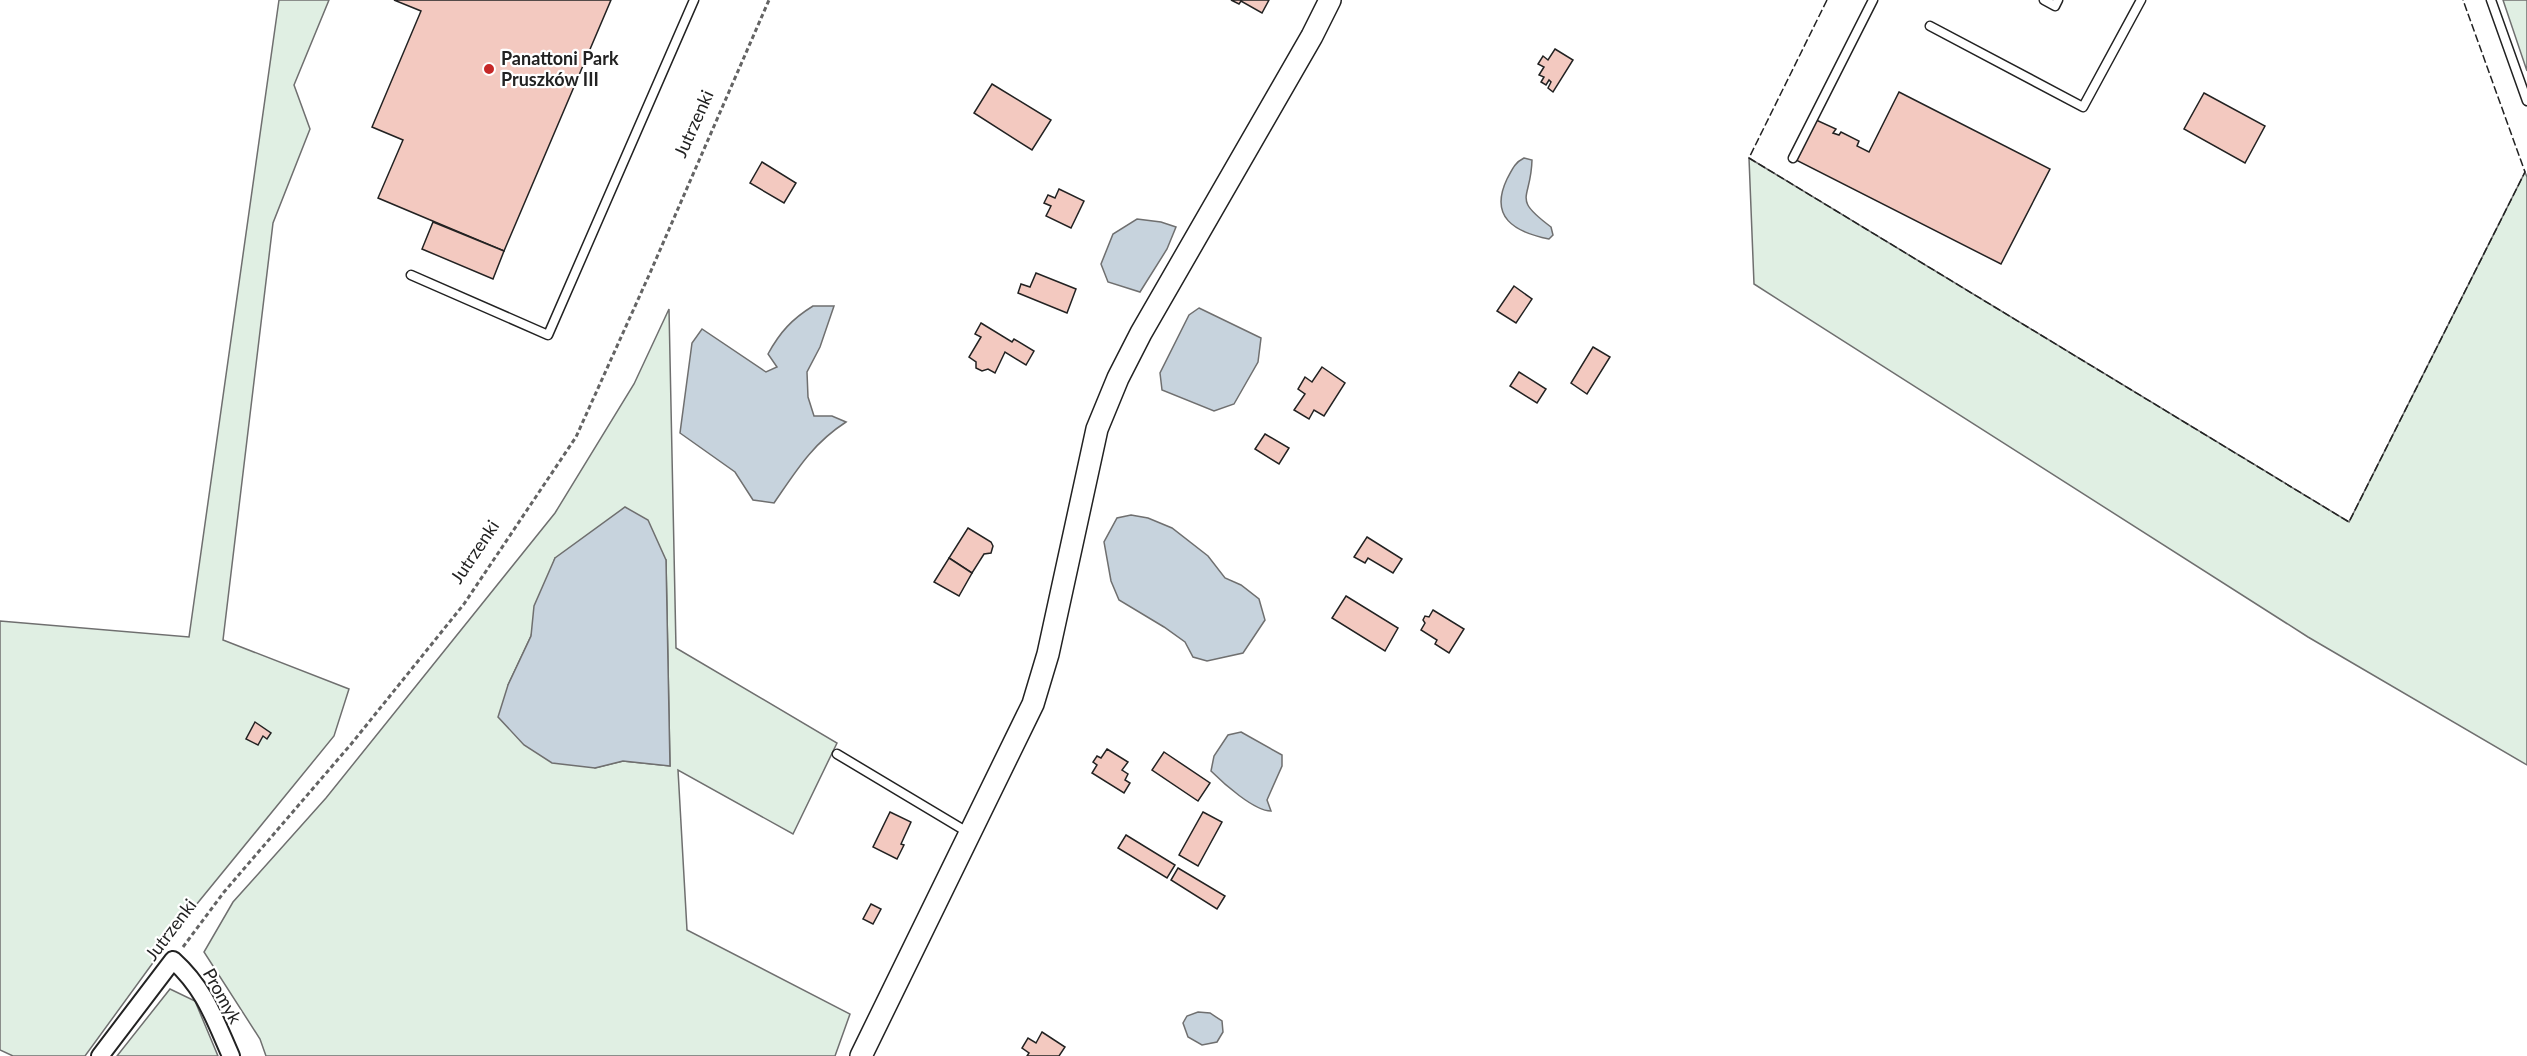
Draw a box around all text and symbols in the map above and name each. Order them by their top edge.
place label: Panattoni Park Pruszków III [501,47,619,90]
marker: Panattoni Park Pruszków III [482,62,496,76]
street label: Jutrzenki [669,87,718,161]
street label: Jutrzenki [445,516,503,587]
street label: Jutrzenki [140,894,200,965]
street label: Promyk [199,964,247,1028]

